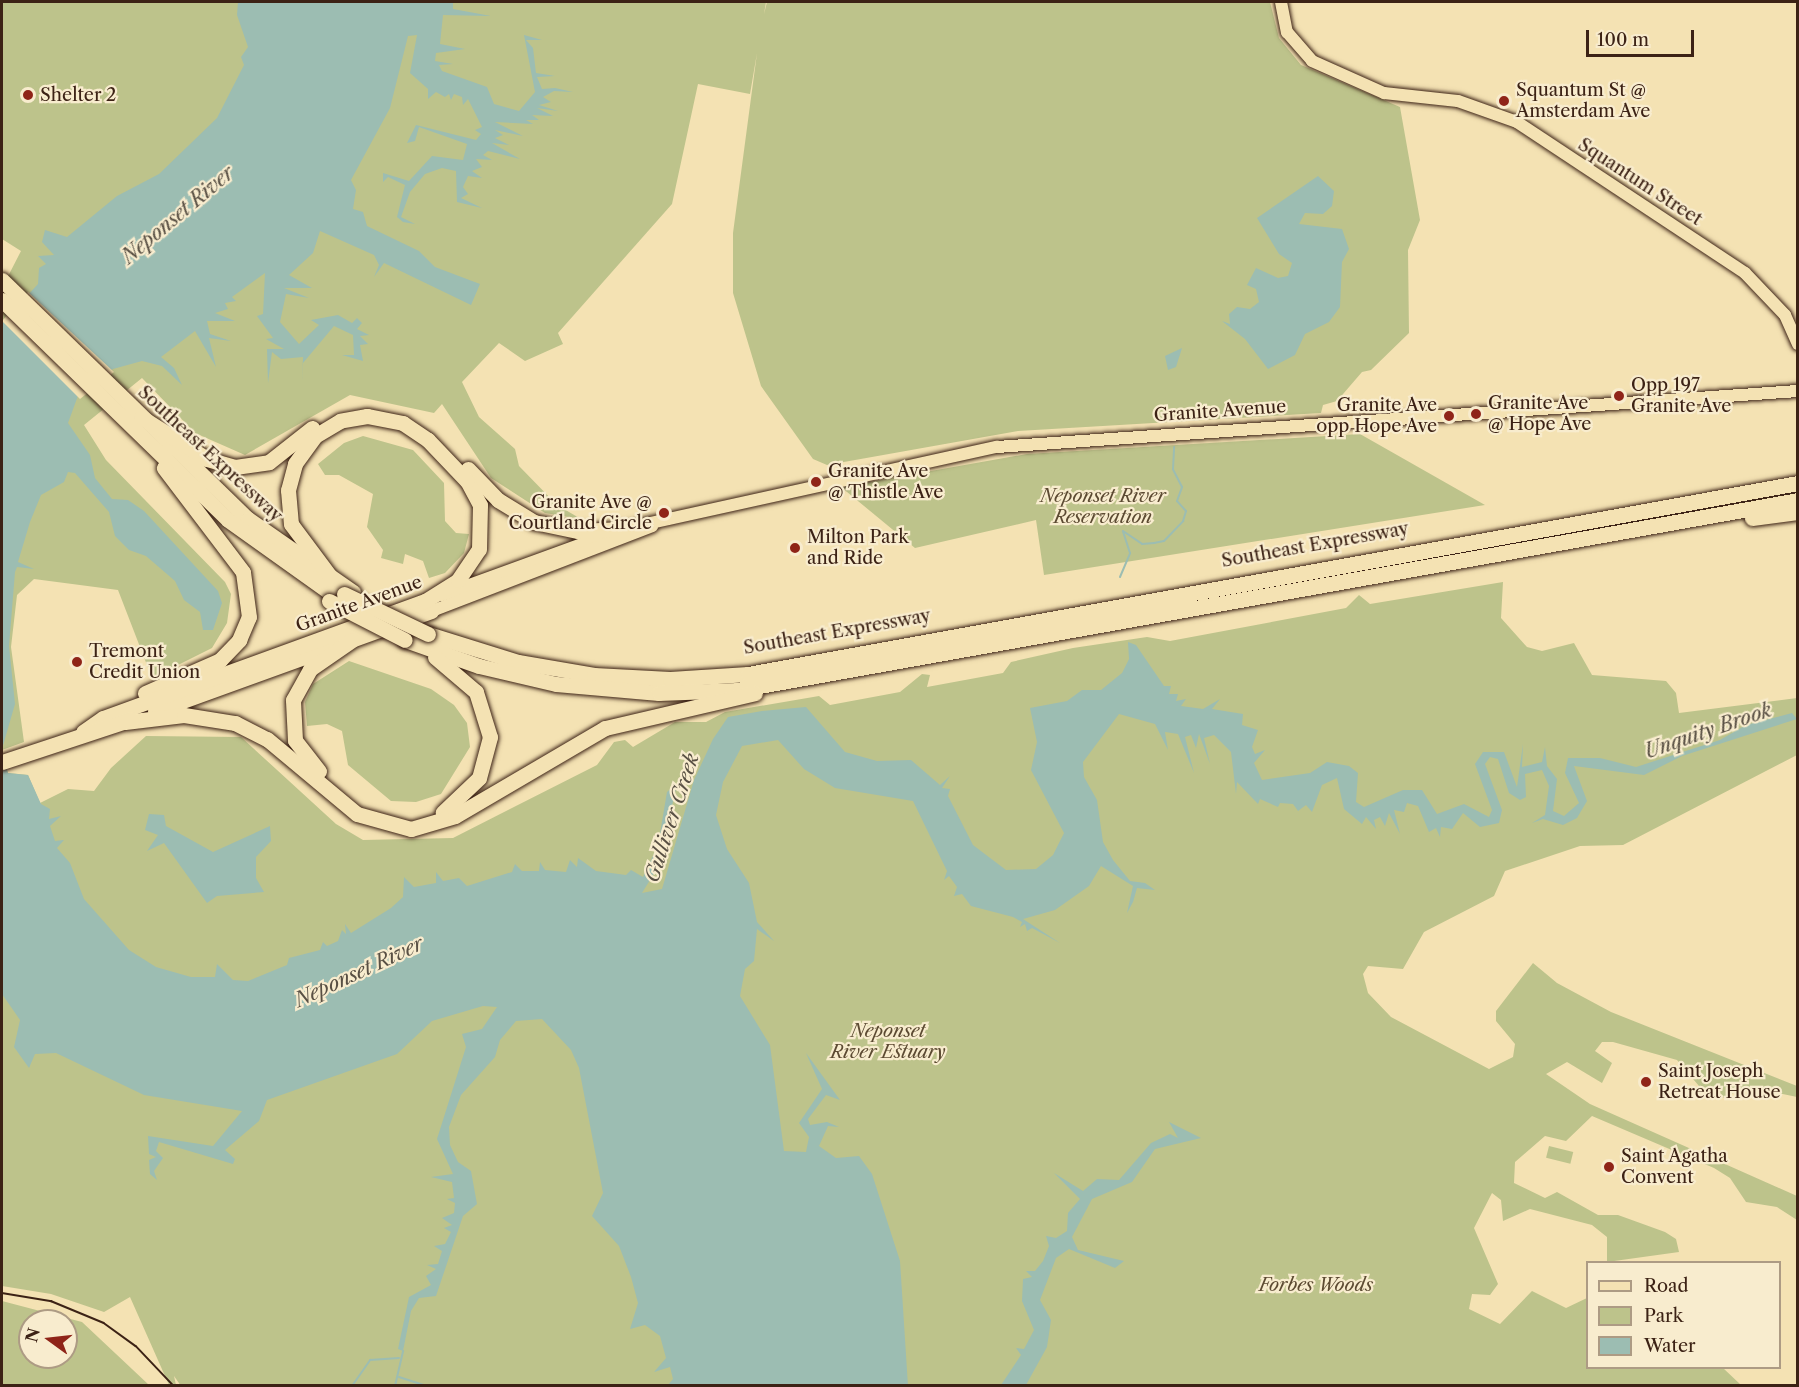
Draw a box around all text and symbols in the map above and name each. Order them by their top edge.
scale bar [1589,18,1697,56]
text: 100 m [1597,29,1649,51]
place label: Squantum St @ Amsterdam Ave [1516,80,1651,122]
place label: Shelter 2 [40,84,117,106]
marker: Shelter 2 [21,88,35,102]
marker: Squantum St @ Amsterdam Ave [1497,94,1511,108]
street label: Squantum Street [1574,134,1706,230]
water label: Neponset River [117,161,239,269]
place label: Opp 197 Granite Ave [1631,375,1732,418]
street label: Southeast Expressway [133,382,287,526]
marker: Opp 197 Granite Ave [1612,389,1626,403]
place label: Granite Ave @ Hope Ave [1488,393,1592,436]
place label: Granite Ave opp Hope Ave [1315,395,1437,438]
street label: Granite Avenue [1153,396,1287,426]
marker: Granite Ave @ Hope Ave [1469,407,1483,421]
marker: Granite Ave opp Hope Ave [1442,409,1456,423]
place label: Granite Ave @ Thistle Ave [828,461,945,504]
marker: Granite Ave @ Thistle Ave [809,475,823,489]
park label: Neponset River Reservation [1040,486,1166,528]
place label: Granite Ave @ Courtland Circle [509,492,652,534]
marker: Granite Ave @ Courtland Circle [657,506,671,520]
street label: Southeast Expressway [1220,518,1410,572]
place label: Milton Park and Ride [807,527,909,570]
marker: Milton Park and Ride [788,541,802,555]
street label: Granite Avenue [293,571,425,637]
street label: Southeast Expressway [742,605,932,659]
place label: Tremont Credit Union [89,641,200,684]
marker: Tremont Credit Union [70,655,84,669]
water label: Unquity Brook [1641,698,1775,764]
water label: Gulliver Creek [640,750,704,886]
water label: Neponset River [291,932,427,1012]
park label: Neponset River Estuary [831,1021,945,1064]
place label: Saint Joseph Retreat House [1658,1061,1781,1104]
marker: Saint Joseph Retreat House [1639,1075,1653,1089]
place label: Saint Agatha Convent [1621,1146,1728,1188]
marker: Saint Agatha Convent [1602,1160,1616,1174]
legend [1586,1261,1781,1369]
park label: Forbes Woods [1259,1274,1373,1296]
text: Road [1644,1275,1689,1297]
text: Park [1644,1305,1683,1327]
north arrow [18,1309,78,1369]
text: N [21,1326,44,1344]
text: Water [1644,1335,1696,1357]

